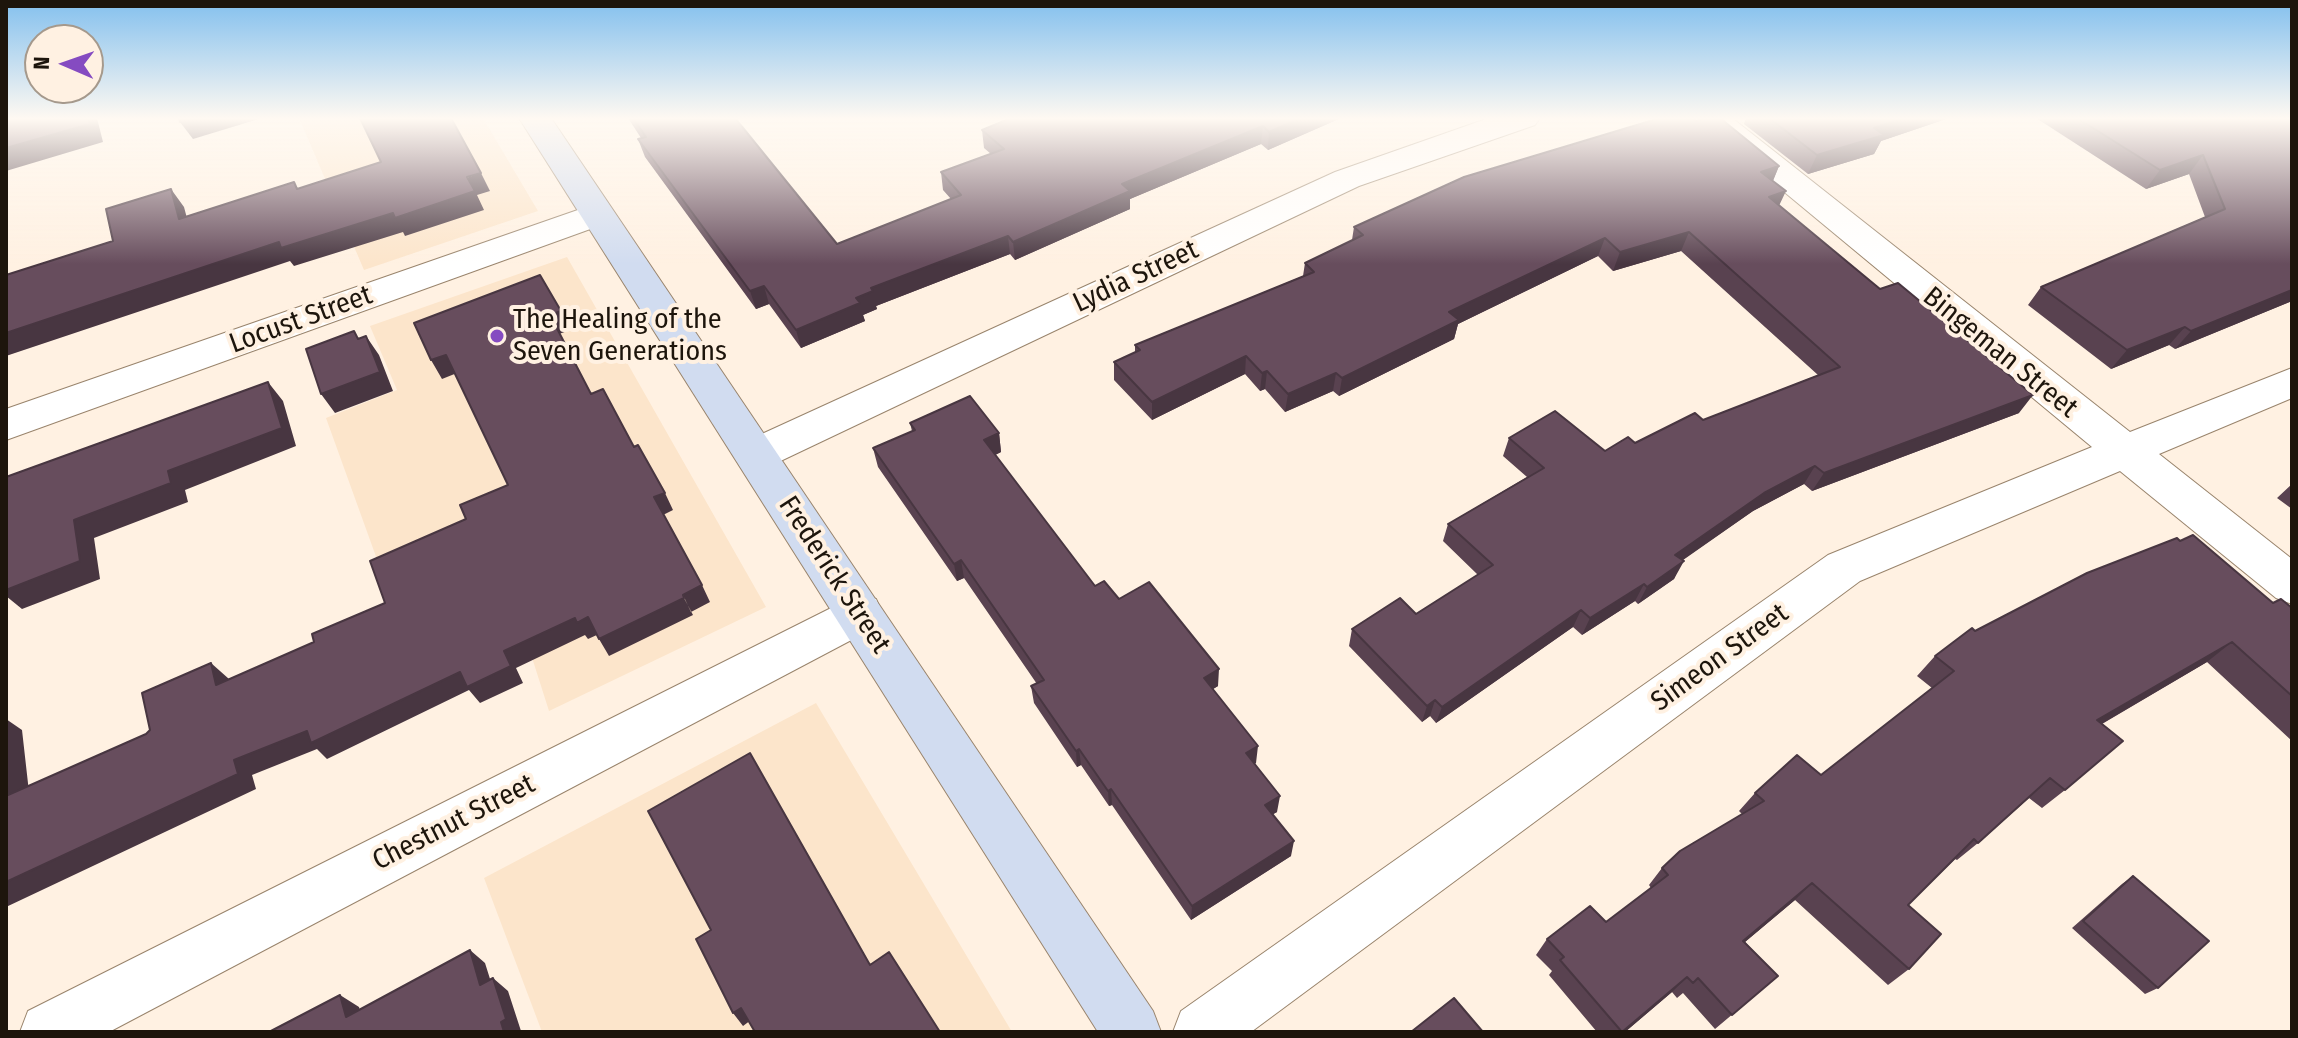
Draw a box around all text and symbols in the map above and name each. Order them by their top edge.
north arrow [24,24,104,104]
text: N [28,56,55,70]
street label: Lydia Street [1068,233,1204,321]
street label: Locust Street [225,279,377,361]
street label: Bingeman Street [1916,280,2084,426]
place label: The Healing of the Seven Generations [513,303,727,369]
marker: The Healing of the Seven Generations [488,327,506,345]
street label: Frederick Street [771,490,897,660]
street label: Simeon Street [1645,597,1795,719]
street label: Chestnut Street [367,768,541,878]

